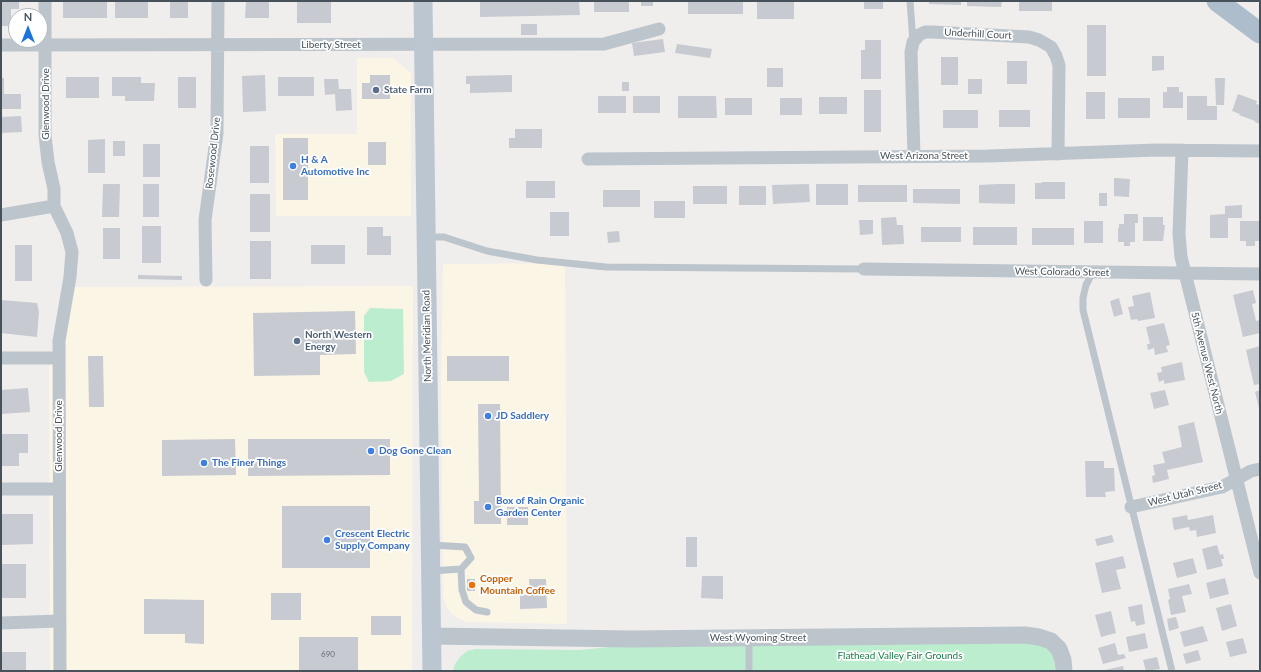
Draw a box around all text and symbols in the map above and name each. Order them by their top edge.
north arrow [8,8,48,48]
text: N [24,10,32,23]
street label: Underhill Court [944,26,1012,42]
street label: Liberty Street [301,39,361,51]
street label: Glenwood Drive [40,68,52,140]
place label: State Farm [384,84,432,96]
marker: State Farm [371,85,381,95]
street label: Rosewood Drive [203,116,223,190]
street label: West Arizona Street [880,150,968,162]
place label: H & A Automotive Inc [301,154,370,178]
marker: H & A Automotive Inc [288,161,298,171]
street label: West Colorado Street [1015,265,1109,279]
street label: North Meridian Road [420,290,434,382]
street label: 5th Avenue West North [1189,311,1225,415]
place label: North Western Energy [305,329,372,352]
marker: North Western Energy [292,336,302,346]
street label: Glenwood Drive [53,400,65,472]
place label: JD Saddlery [496,410,549,422]
marker: JD Saddlery [483,411,493,421]
place label: Dog Gone Clean [379,445,451,457]
marker: Dog Gone Clean [366,446,376,456]
place label: The Finer Things [212,457,286,469]
marker: The Finer Things [199,458,209,468]
street label: West Utah Street [1147,479,1223,509]
place label: Box of Rain Organic Garden Center [496,495,584,518]
marker: Box of Rain Organic Garden Center [483,502,493,512]
place label: Crescent Electric Supply Company [335,528,410,552]
marker: Crescent Electric Supply Company [322,535,332,545]
place label: Copper Mountain Coffee [480,573,555,596]
marker: Copper Mountain Coffee [467,580,477,590]
street label: West Wyoming Street [710,632,806,644]
house number: 690 [321,649,335,659]
park label: Flathead Valley Fair Grounds [838,650,962,662]

